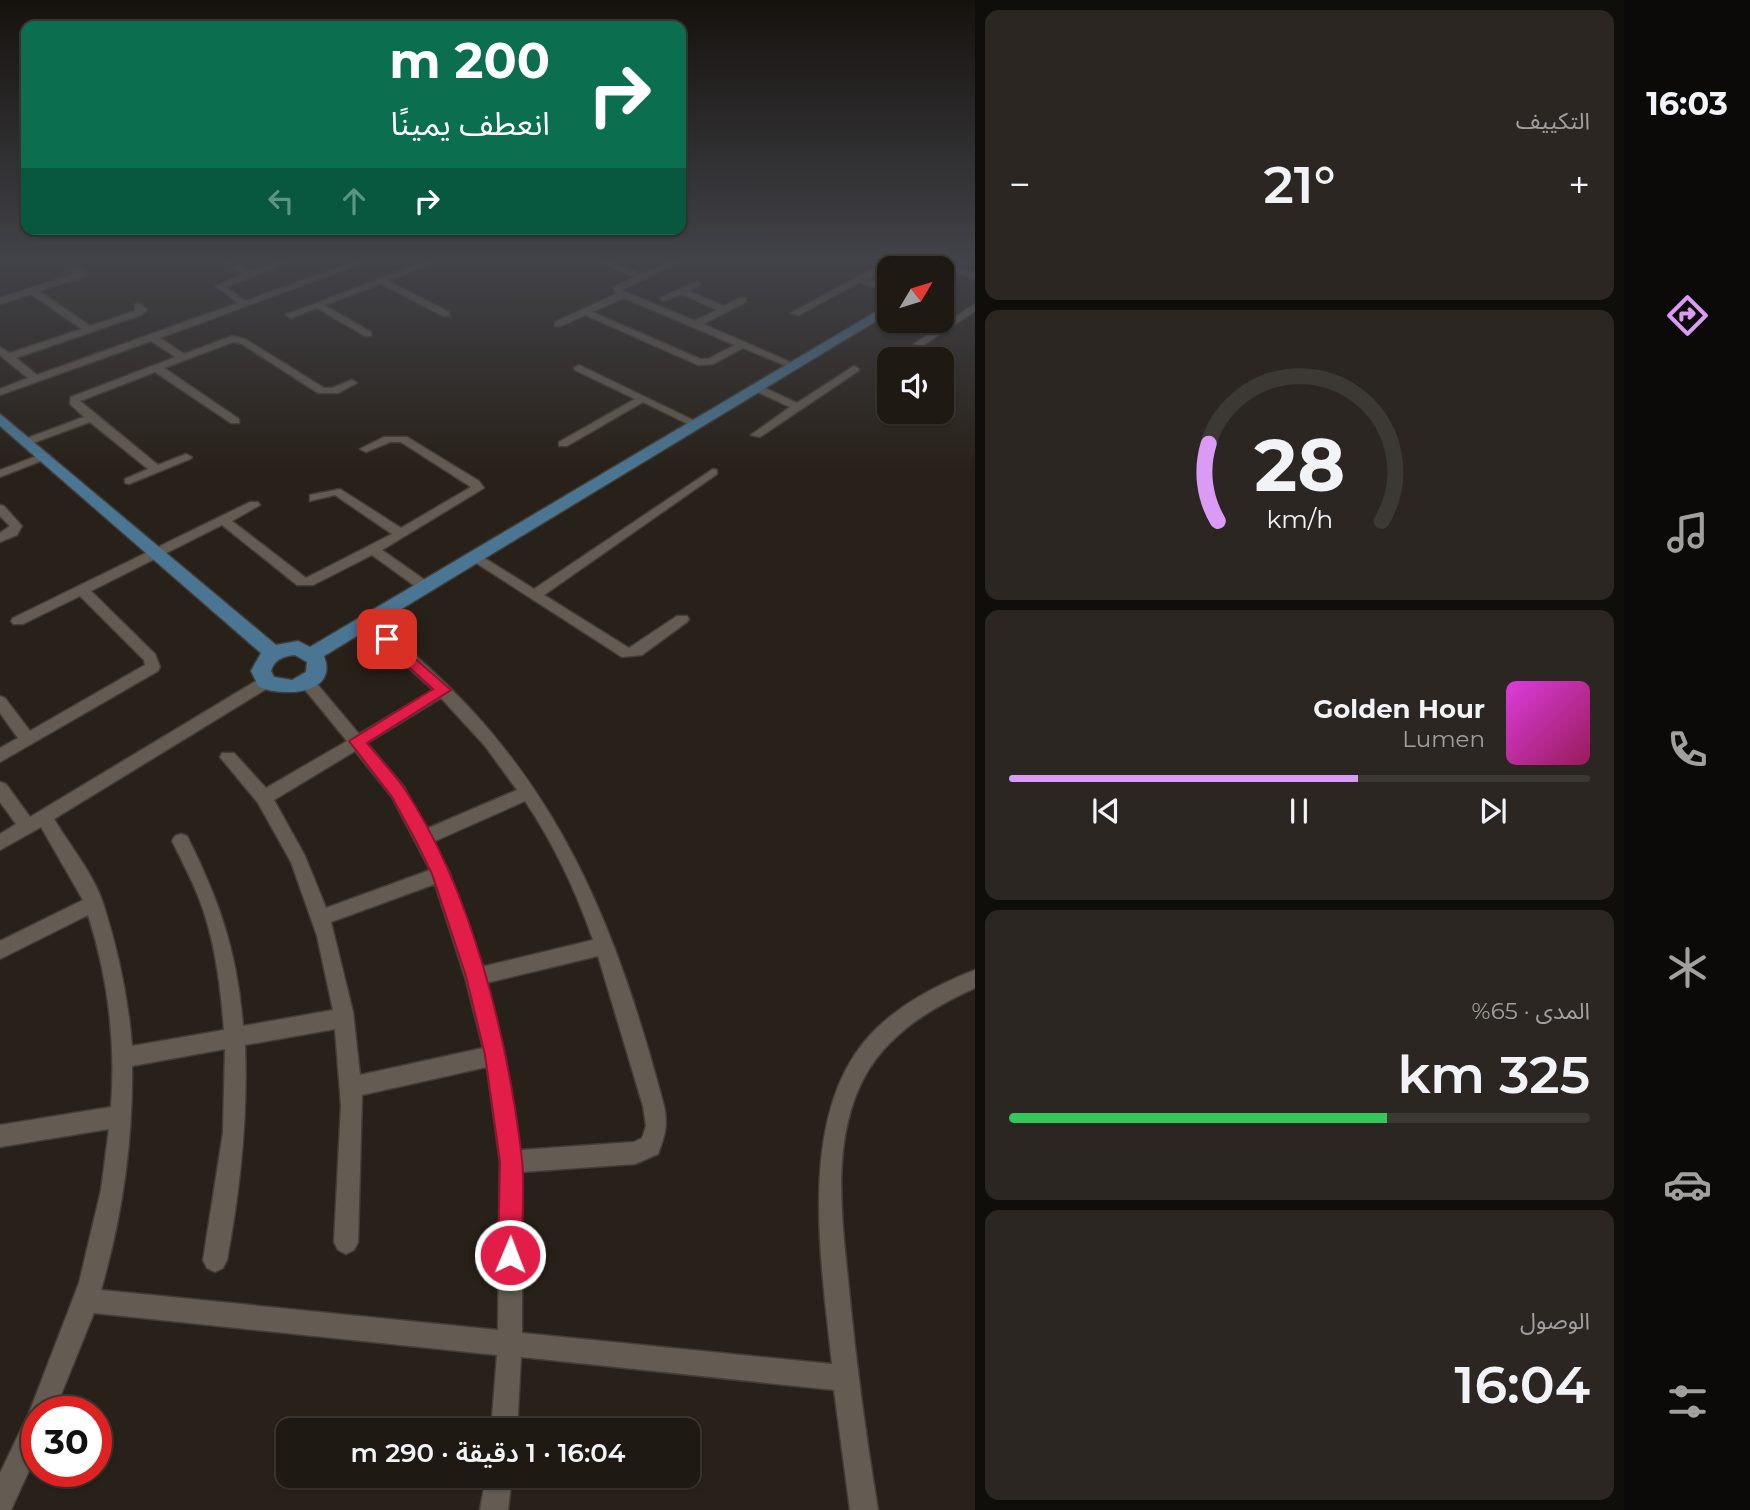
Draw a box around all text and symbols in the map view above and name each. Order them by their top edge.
text: 200 m [389,31,550,90]
icon: right [574,49,665,140]
text: 16:03 [1646,84,1728,123]
text: انعطف يمينًا [391,104,550,143]
text: التكييف [1516,107,1590,135]
text: 21° [1264,153,1335,216]
text: − [1009,161,1031,208]
text: + [1568,161,1590,208]
icon: left [262,182,300,220]
icon: ahead [335,182,373,220]
icon: right [408,182,446,220]
north arrow [877,256,954,332]
map controls [877,256,954,424]
icon: directions [1663,291,1712,340]
button: sound [877,347,954,424]
text: 28 [1254,421,1345,509]
text: km/h [1266,504,1333,534]
icon: music [1663,508,1712,557]
pin [357,609,417,669]
icon: arrive [368,620,406,658]
text: Golden Hour [1313,693,1485,725]
text: Lumen [1402,725,1485,753]
icon: phone [1663,725,1712,774]
icon: previous [1087,792,1125,830]
icon: pause [1280,792,1318,830]
icon: next [1474,792,1512,830]
icon: climate [1663,943,1712,992]
text: المدى · 65% [1472,997,1590,1025]
text: 325 km [1397,1043,1590,1106]
icon: car [1663,1160,1712,1209]
position arrow [473,1218,547,1292]
text: الوصول [1520,1307,1590,1335]
text: 16:04 [1455,1353,1590,1416]
icon: filters [1663,1377,1712,1426]
speed limit sign: 30 [21,1396,112,1487]
text: 16:04 · 1 دقيقة · 290 m [351,1437,625,1469]

